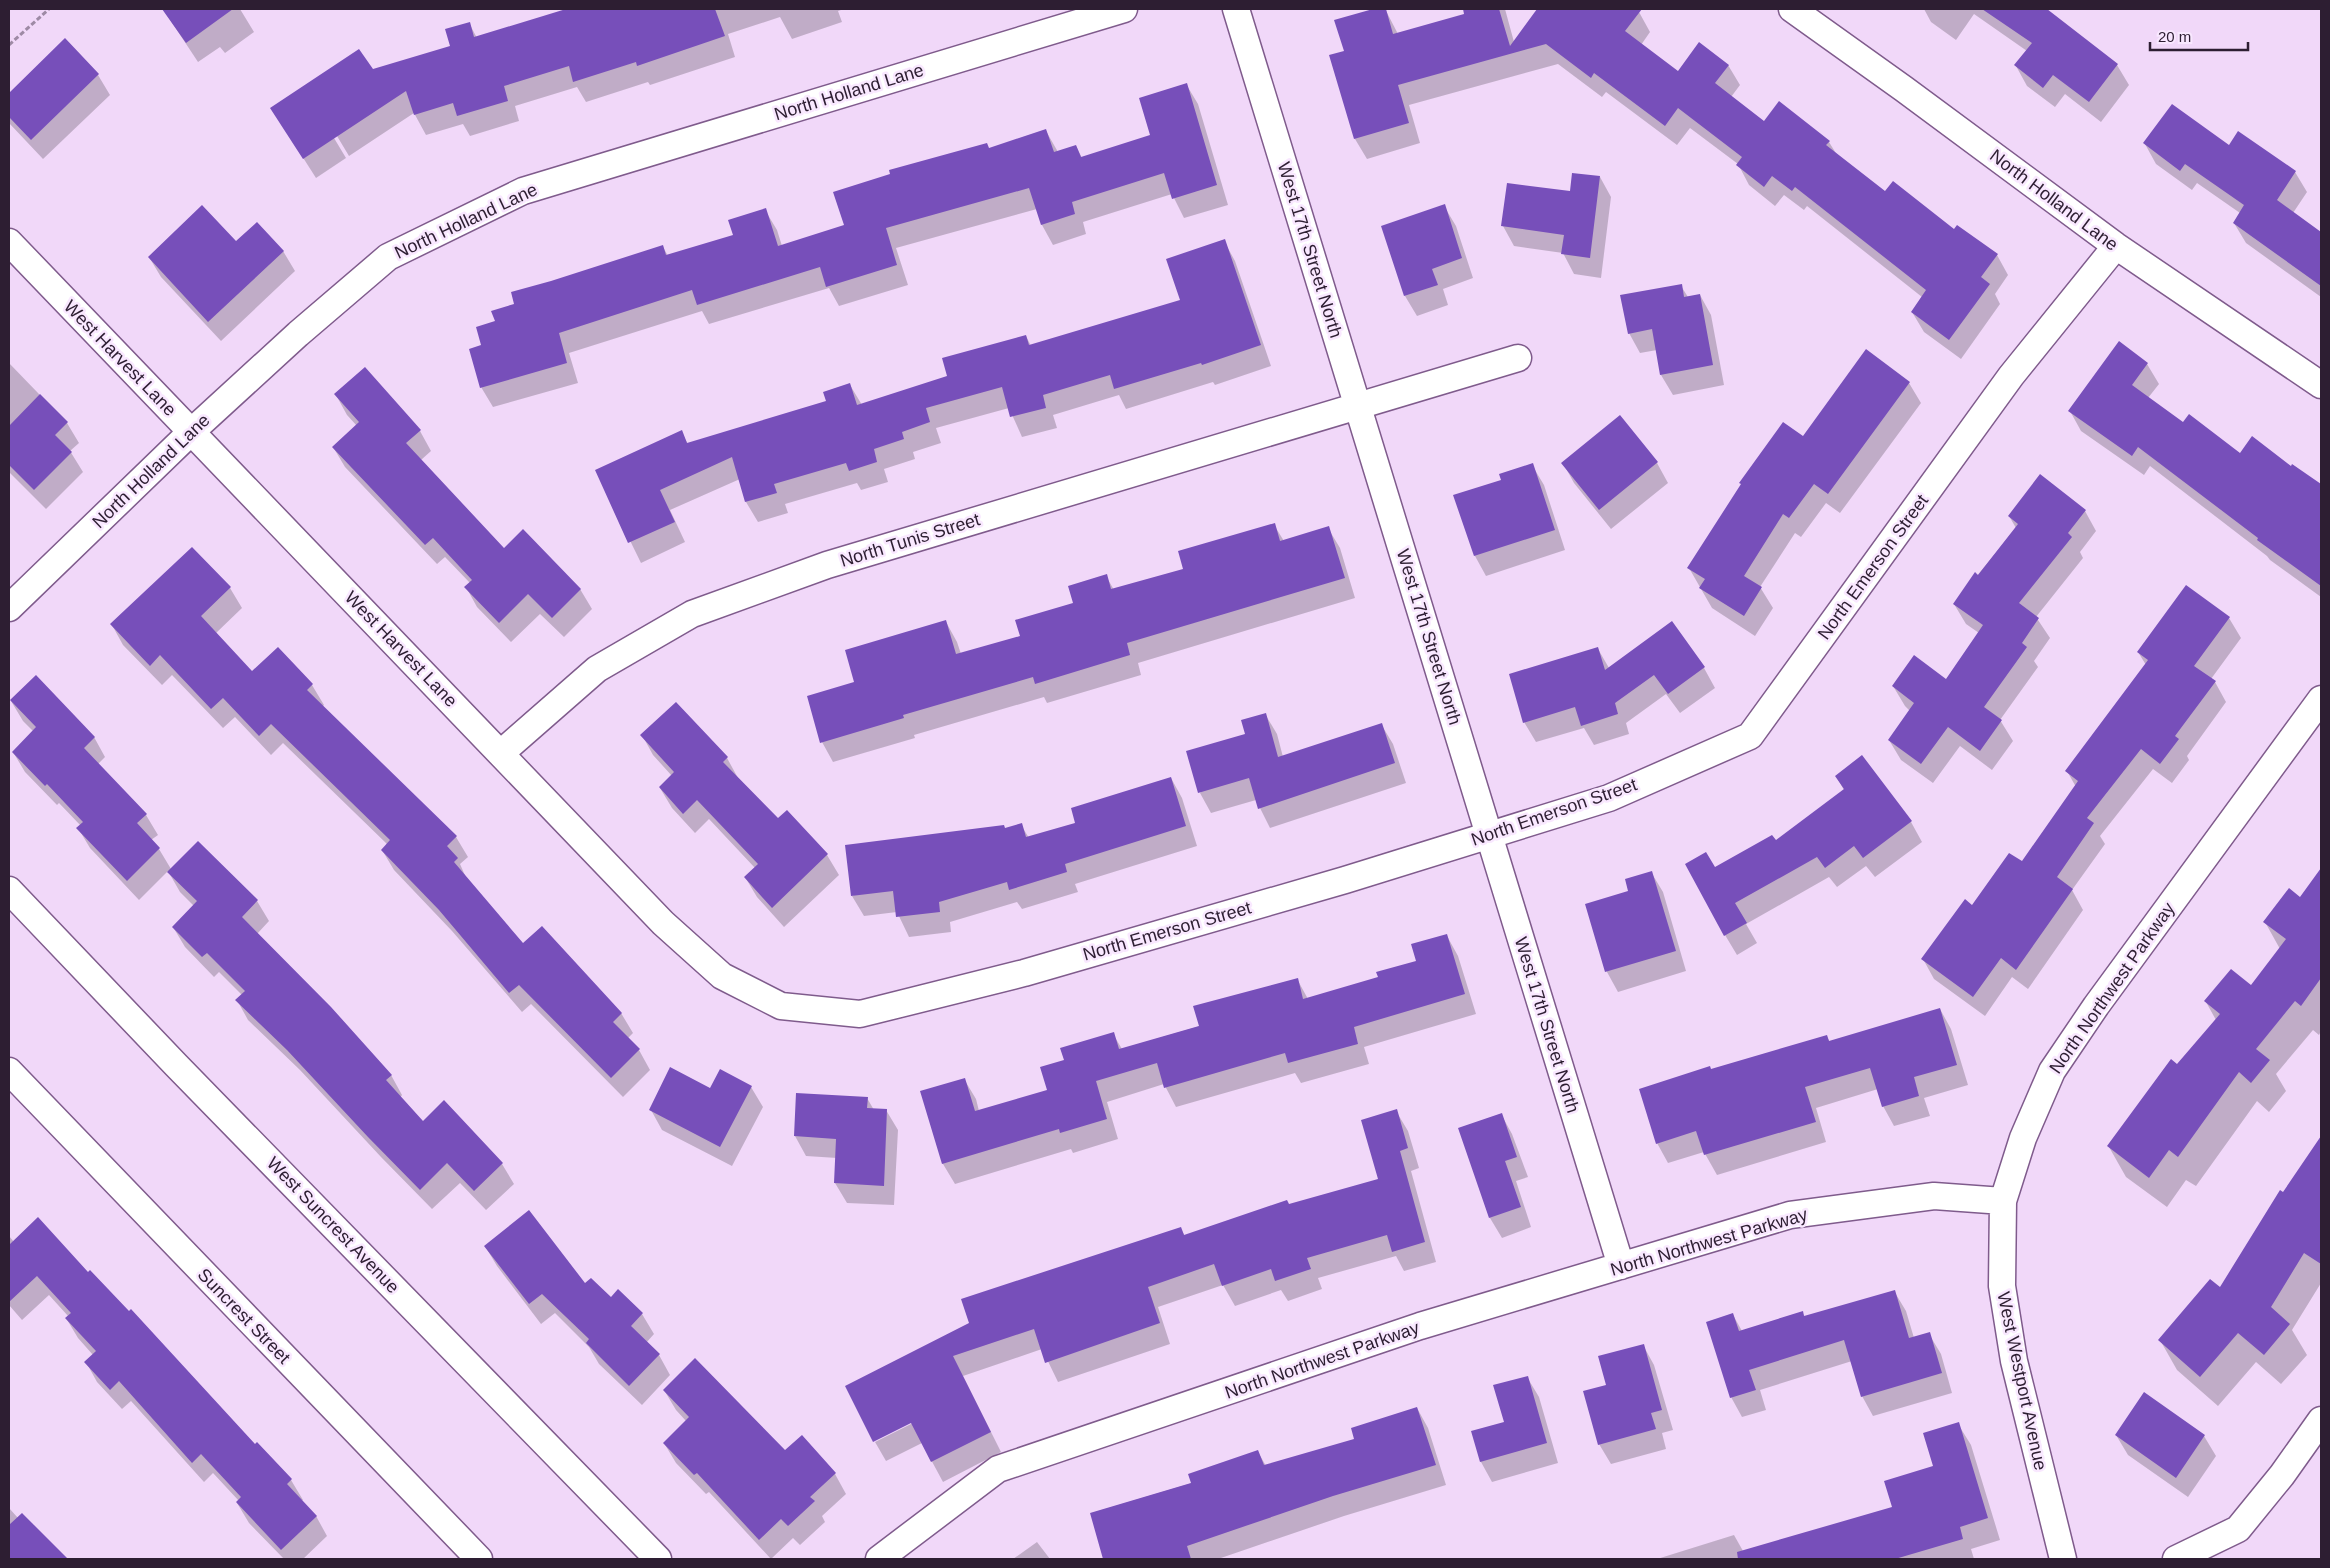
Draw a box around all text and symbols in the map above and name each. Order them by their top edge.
scale bar [2150,20,2248,52]
text: 20 m [2158,28,2191,45]
street label: North Holland Lane [772,60,926,124]
street label: North Holland Lane [1986,145,2122,255]
street label: West 17th Street North [1274,160,1346,340]
street label: North Holland Lane [391,179,541,263]
street label: West Harvest Lane [60,296,180,420]
street label: North Holland Lane [88,410,214,532]
street label: North Emerson Street [1814,491,1932,643]
street label: North Tunis Street [838,509,982,571]
street label: West 17th Street North [1393,547,1465,727]
street label: West Harvest Lane [341,587,461,711]
street label: North Emerson Street [1468,774,1640,850]
street label: North Emerson Street [1081,897,1253,965]
street label: North Northwest Parkway [2045,899,2179,1077]
street label: West 17th Street North [1511,935,1583,1115]
street label: West Suncrest Avenue [263,1153,403,1297]
street label: North Northwest Parkway [1608,1204,1810,1280]
street label: Suncrest Street [194,1264,294,1368]
street label: West Westport Avenue [1993,1290,2051,1472]
street label: North Northwest Parkway [1222,1317,1422,1403]

